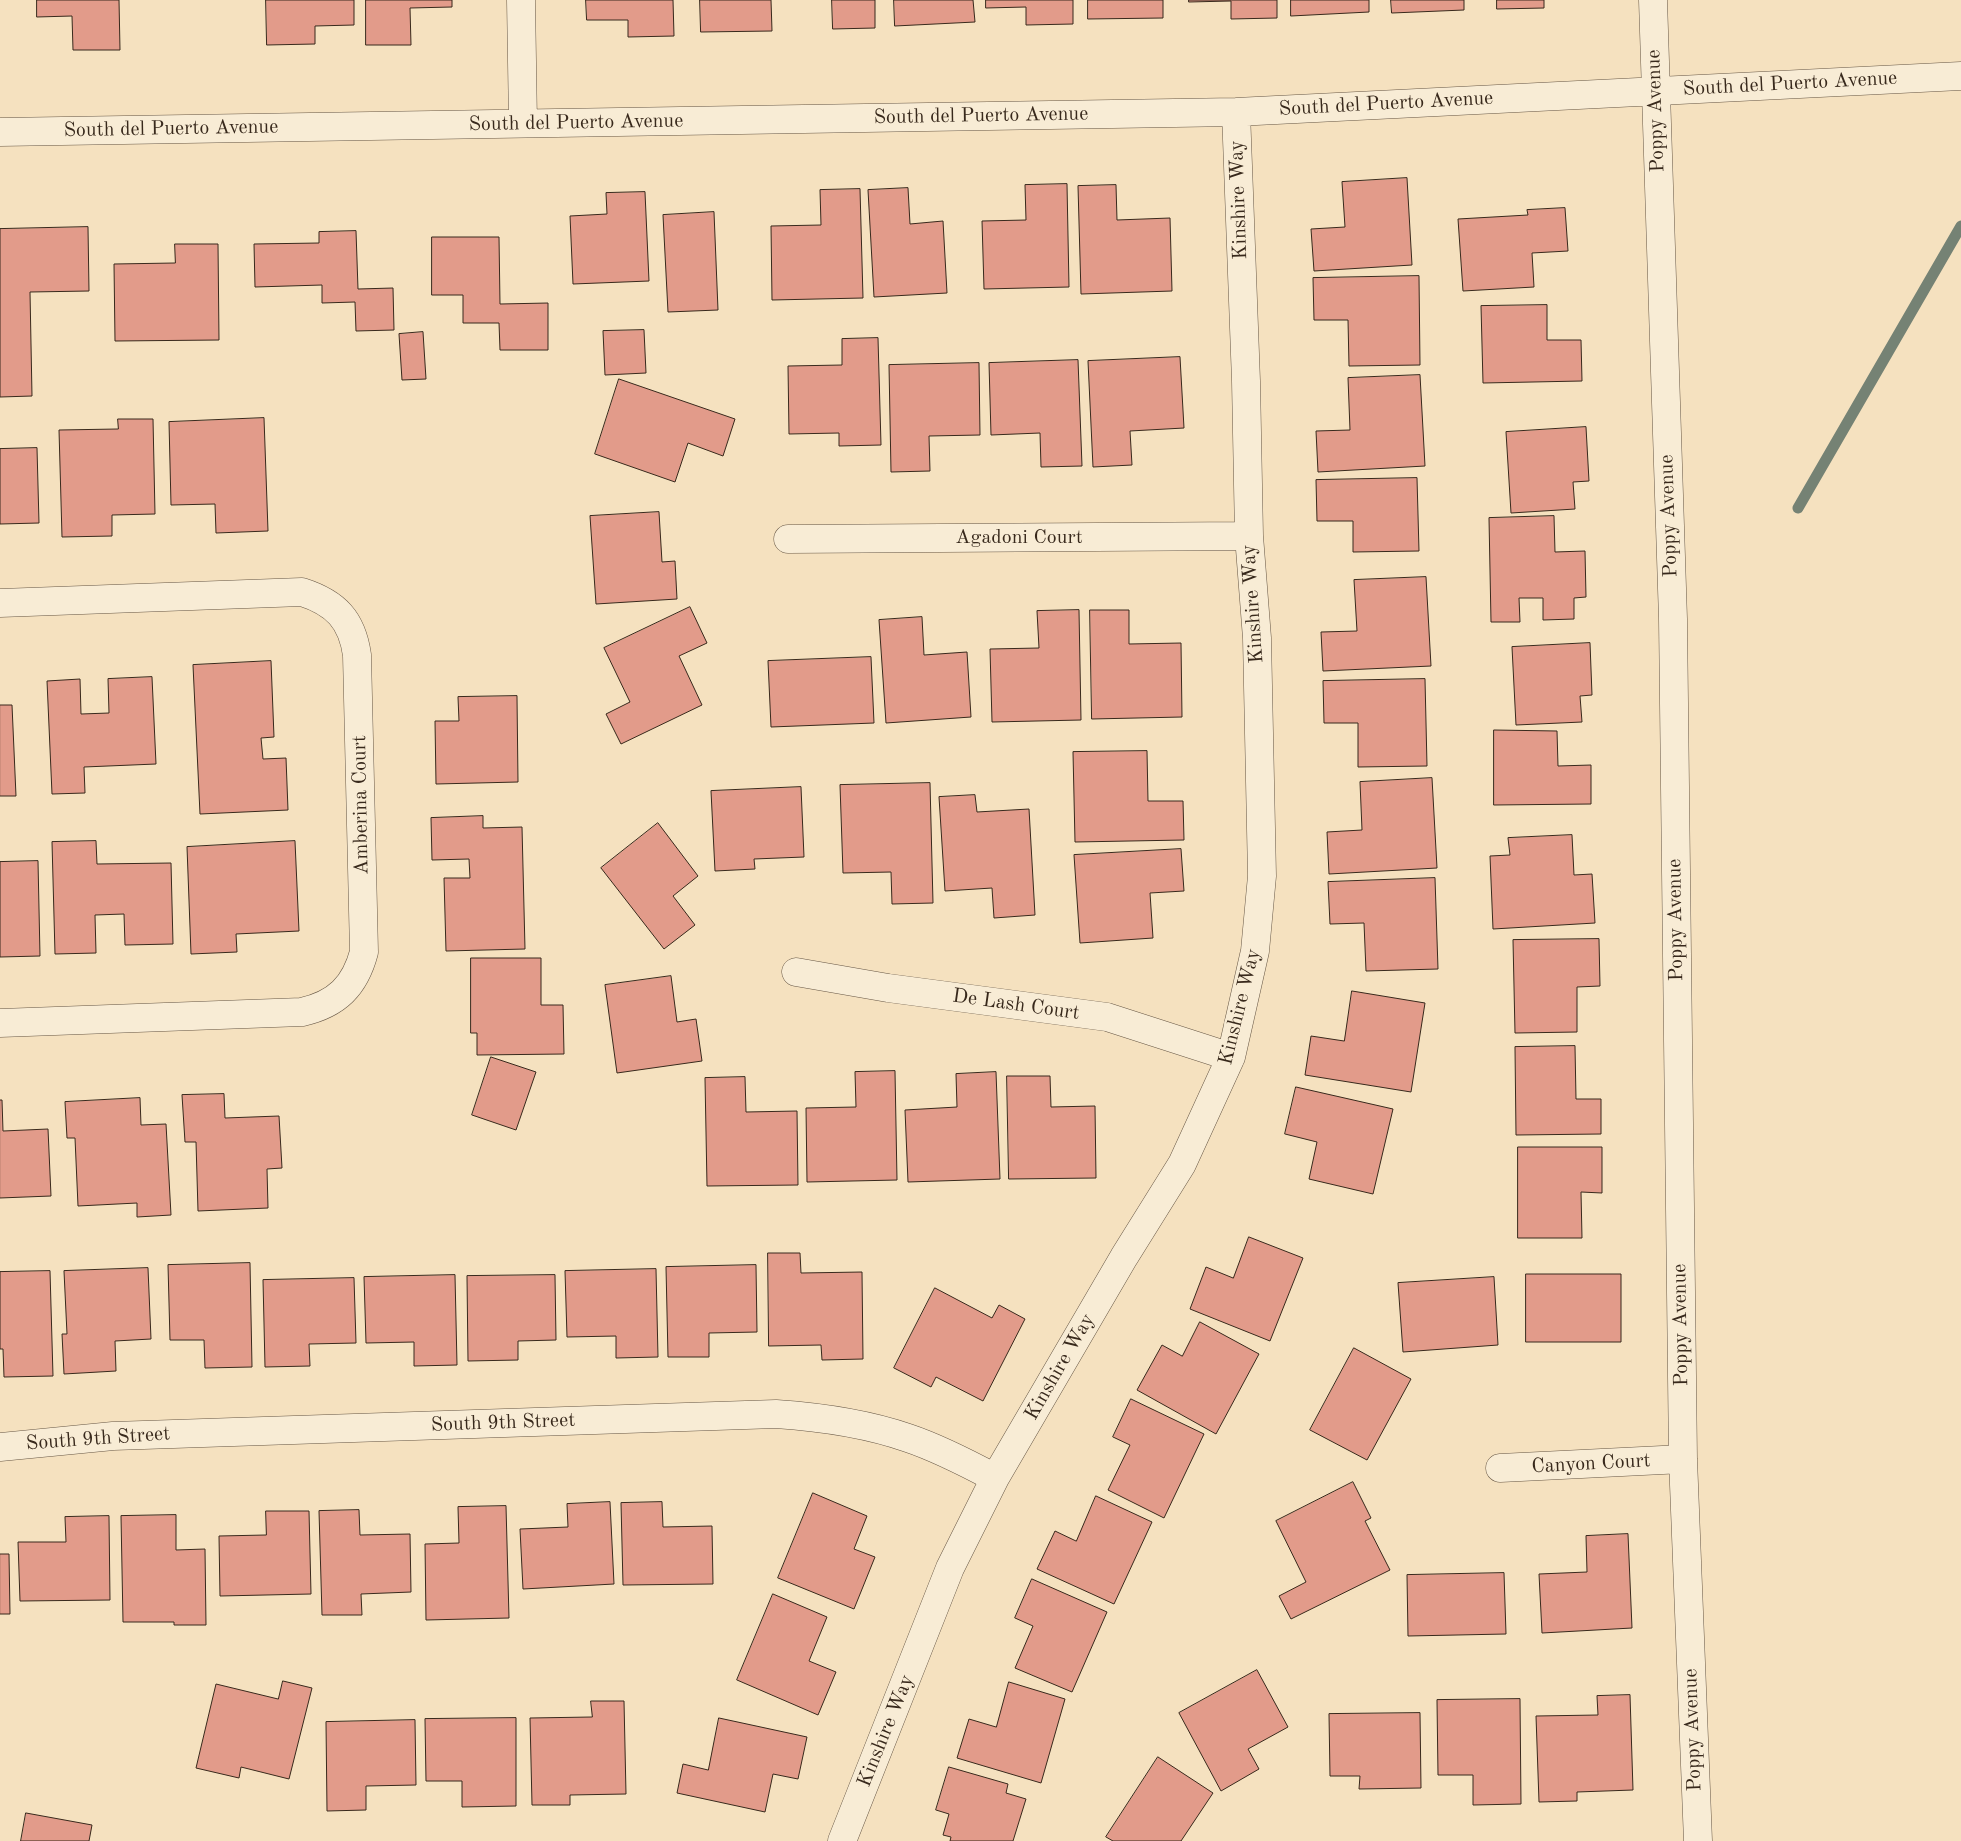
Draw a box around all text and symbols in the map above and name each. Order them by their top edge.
street label: Poppy Avenue [1642,49,1670,173]
street label: South del Puerto Avenue [1682,66,1898,102]
street label: South del Puerto Avenue [1278,86,1494,122]
street label: South del Puerto Avenue [873,102,1089,130]
street label: South del Puerto Avenue [468,109,684,137]
street label: South del Puerto Avenue [63,115,279,143]
street label: Kinshire Way [1225,140,1253,260]
street label: Poppy Avenue [1655,454,1683,578]
street label: Agadoni Court [955,526,1083,550]
street label: Kinshire Way [1237,544,1269,664]
street label: Amberina Court [348,735,374,875]
street label: Poppy Avenue [1663,858,1689,982]
street label: Kinshire Way [1214,946,1266,1068]
street label: De Lash Court [951,984,1081,1026]
street label: Poppy Avenue [1668,1263,1694,1387]
street label: Kinshire Way [1020,1309,1100,1425]
street label: South 9th Street [430,1408,576,1438]
street label: South 9th Street [25,1422,171,1456]
street label: Canyon Court [1531,1449,1651,1479]
street label: Poppy Avenue [1679,1668,1707,1792]
street label: Kinshire Way [853,1671,919,1791]

